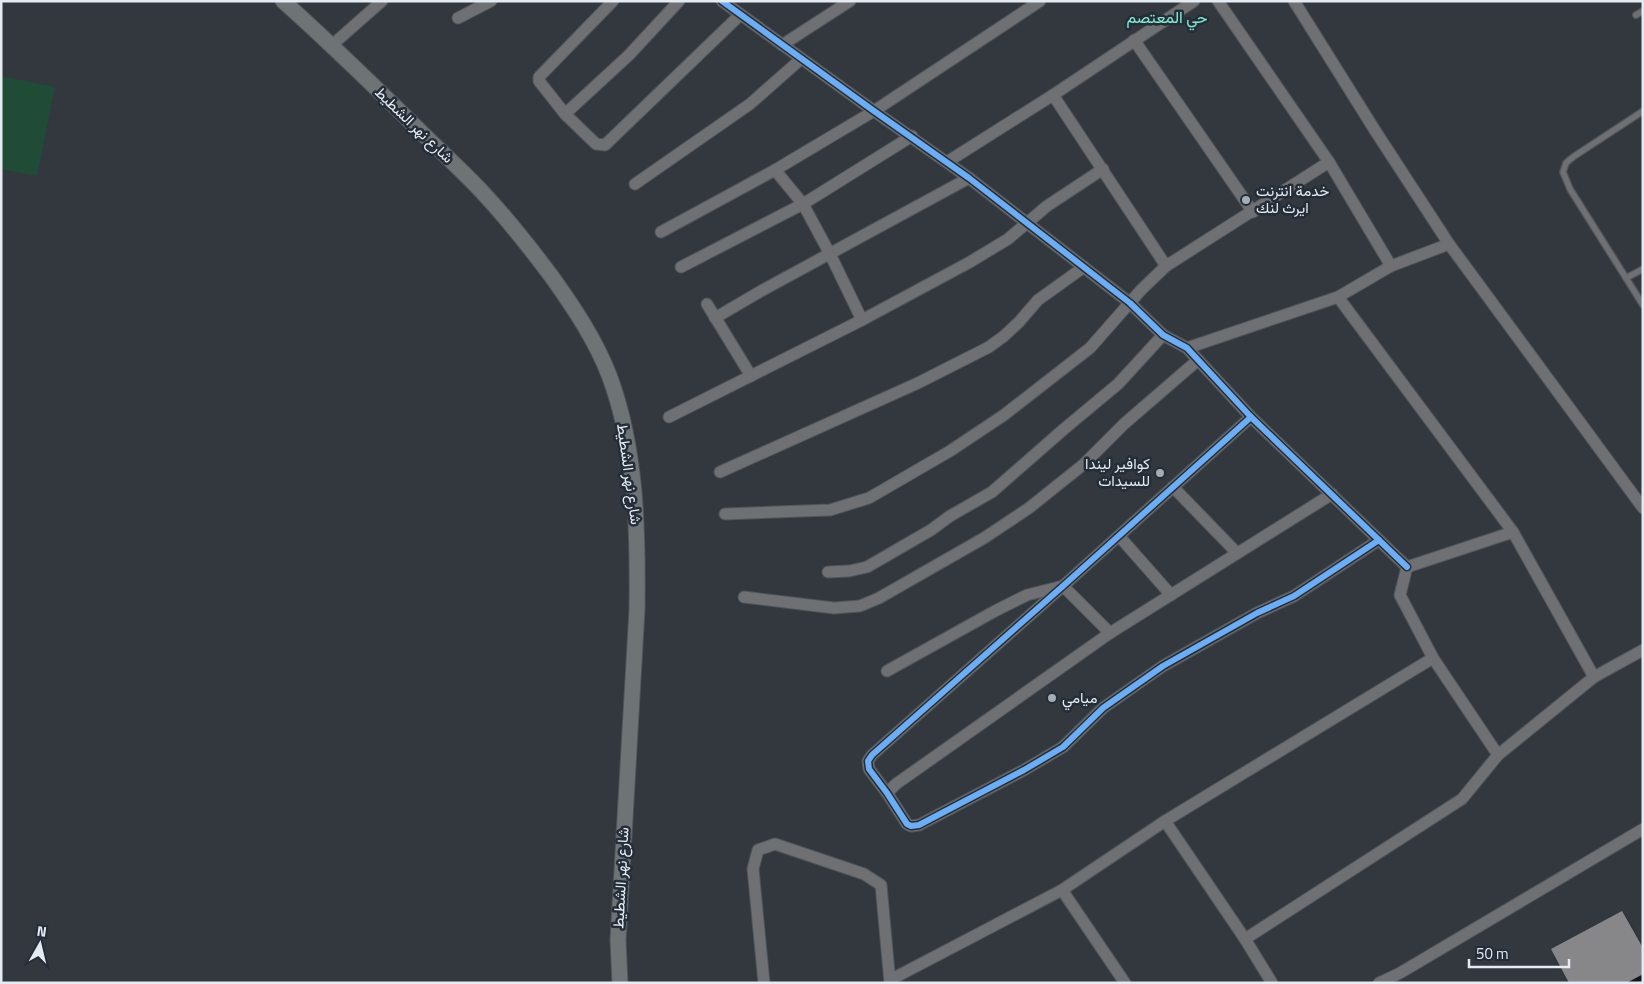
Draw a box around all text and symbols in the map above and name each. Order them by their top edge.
district label: حي المعتصم [1127,5,1208,31]
street label: شارع نهر الشطيط [370,81,459,168]
place label: خدمة انترنت ايرث لنك [1256,179,1329,219]
marker: خدمة انترنت ايرث لنك [1240,194,1252,206]
street label: شارع نهر الشطيط [611,422,648,526]
place label: كوافير ليندا للسيدات [1085,452,1150,492]
marker: كوافير ليندا للسيدات [1154,467,1166,479]
place label: ميامي [1062,686,1097,711]
marker: ميامي [1046,692,1058,704]
street label: شارع نهر الشطيط [606,826,635,929]
north arrow [15,919,65,969]
text: N [36,920,48,942]
scale bar [1469,936,1569,968]
text: 50 m [1476,942,1509,965]

